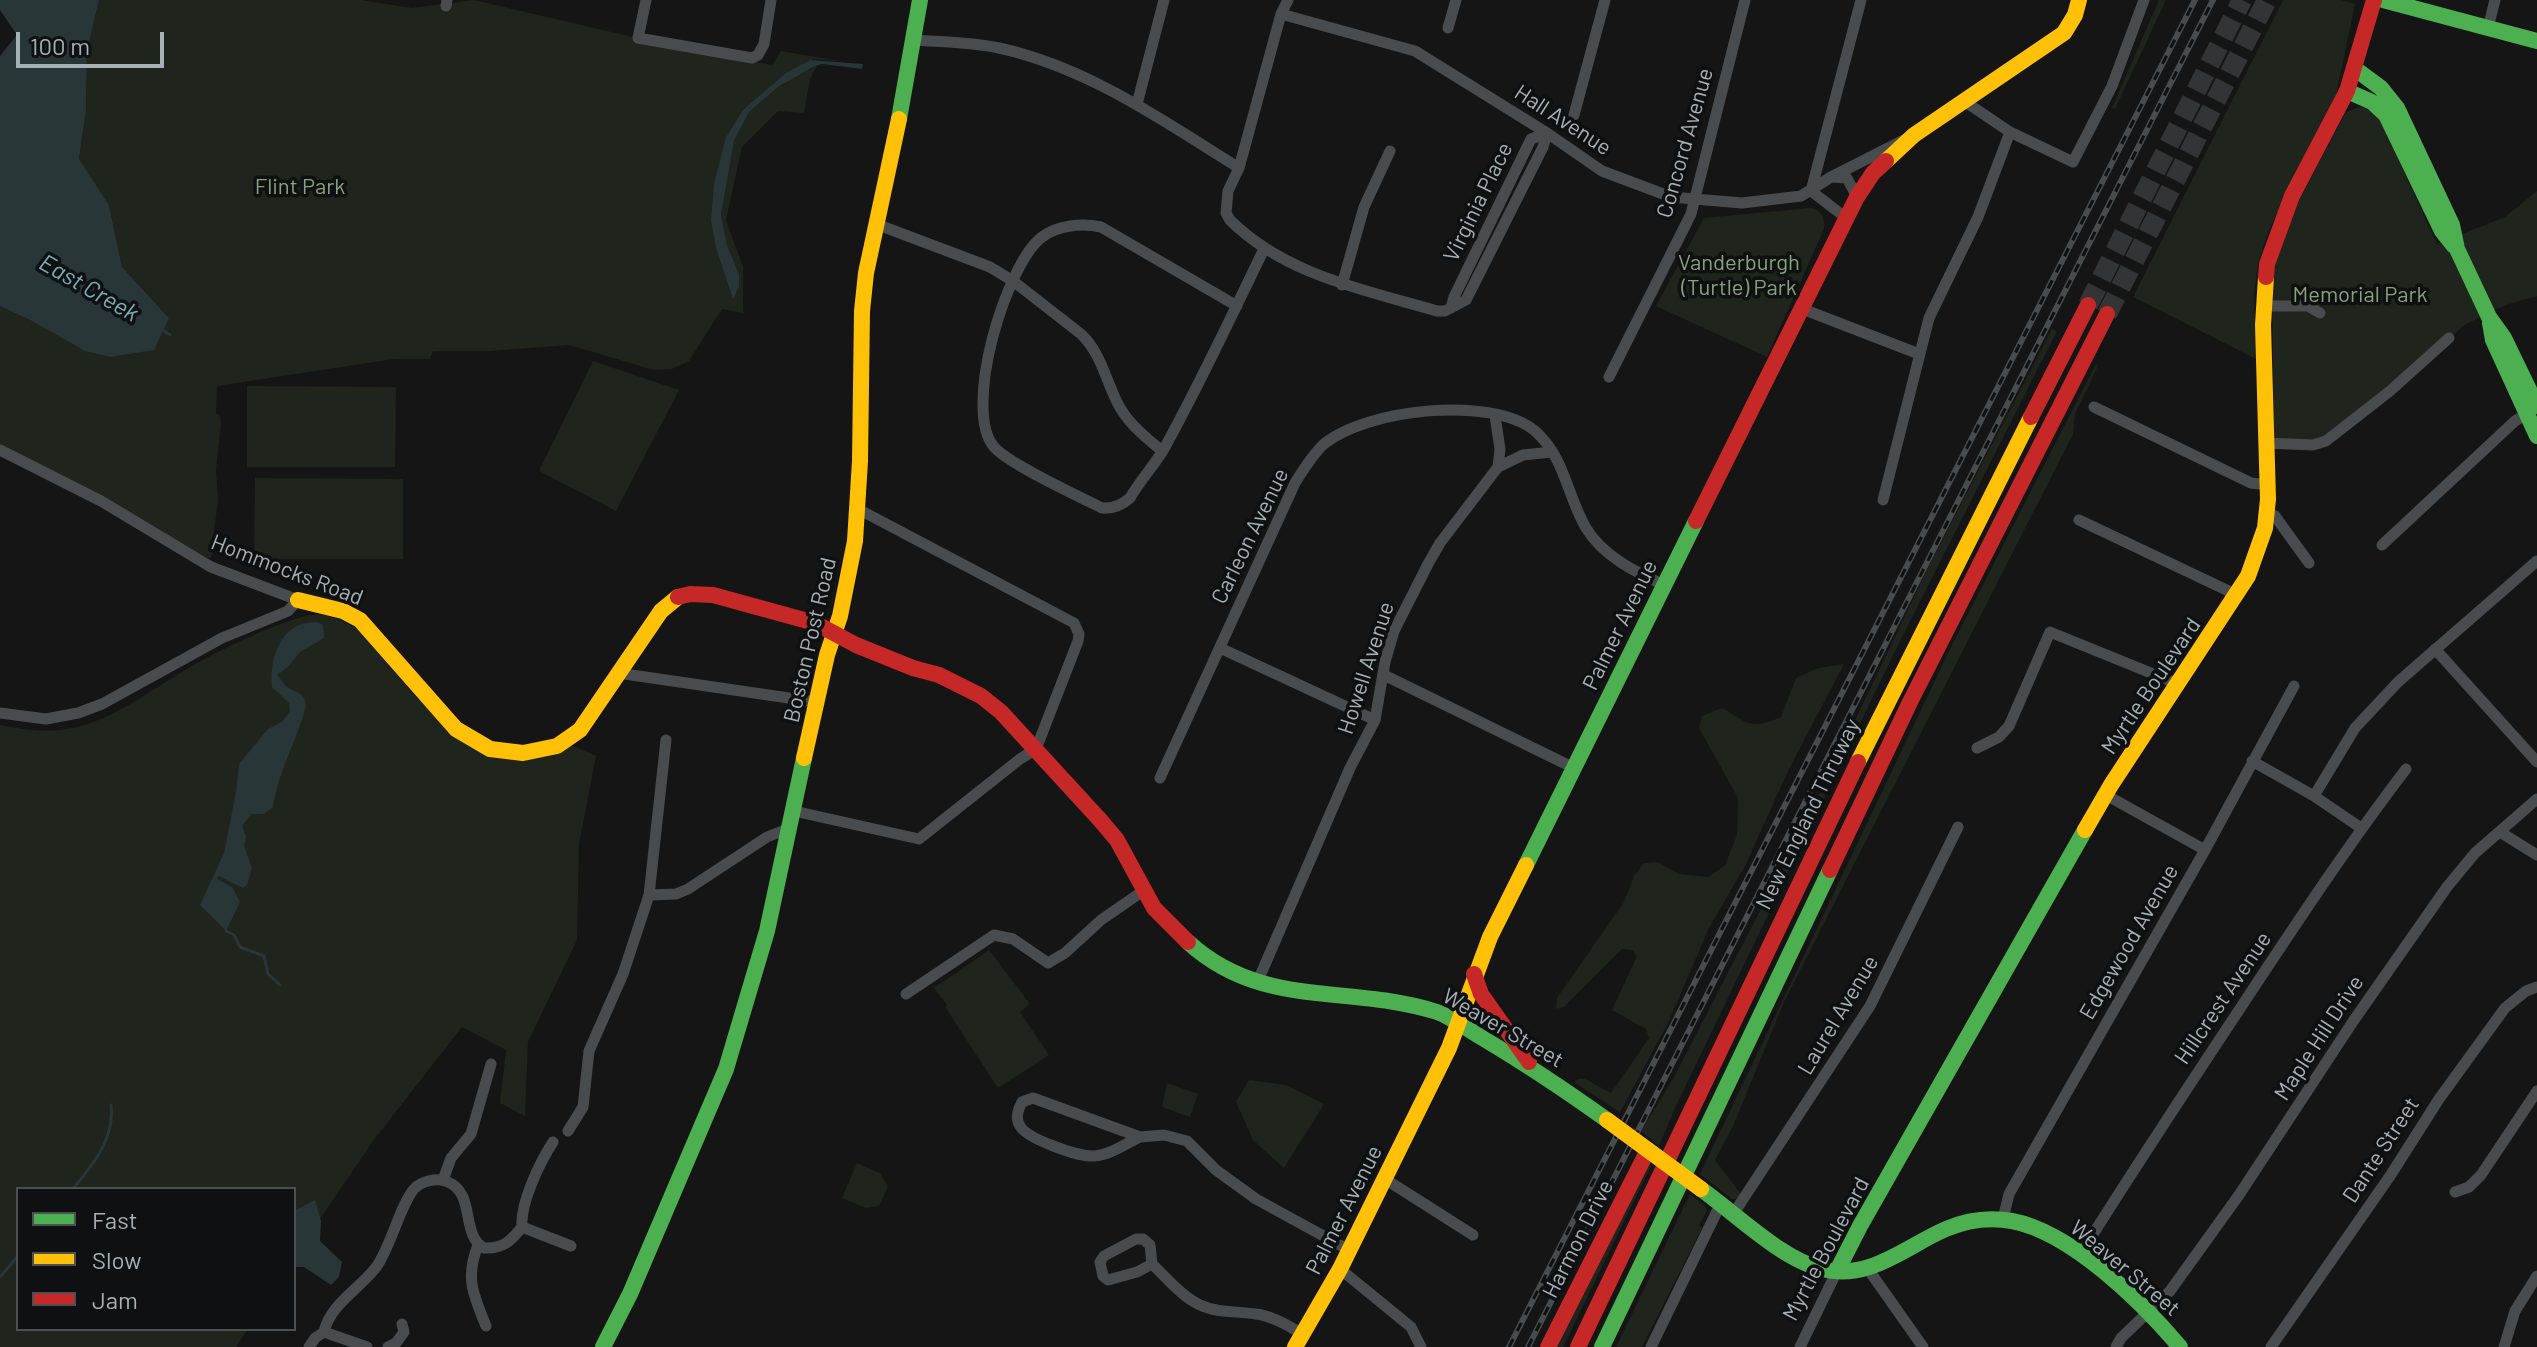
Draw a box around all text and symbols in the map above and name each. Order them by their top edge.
scale bar [20,16,168,66]
text: 100 m [30,31,90,60]
street label: Concord Avenue [1651,65,1719,221]
street label: Hall Avenue [1510,79,1616,161]
street label: Virginia Place [1438,138,1518,266]
park label: Flint Park [255,174,345,200]
water label: East Creek [34,248,144,328]
park label: Vanderburgh (Turtle) Park [1678,250,1800,302]
park label: Memorial Park [2292,282,2428,308]
street label: Carleon Avenue [1206,464,1294,608]
street label: Hommocks Road [207,529,367,611]
street label: Boston Post Road [778,555,842,725]
street label: Palmer Avenue [1577,556,1663,694]
street label: Howell Avenue [1332,598,1400,738]
street label: Myrtle Boulevard [2096,613,2206,759]
street label: New England Thruway [1750,714,1866,914]
street label: Edgewood Avenue [2074,860,2184,1024]
street label: Hillcrest Avenue [2169,927,2277,1069]
street label: Laurel Avenue [1792,951,1884,1079]
street label: Maple Hill Drive [2269,970,2369,1106]
street label: Weaver Street [1438,983,1568,1073]
street label: Dante Street [2337,1092,2425,1208]
street label: Palmer Avenue [1300,1141,1388,1279]
street label: Myrtle Boulevard [1777,1173,1875,1325]
street label: Harmon Drive [1537,1176,1619,1302]
legend [16,1187,296,1331]
text: Fast [92,1205,137,1234]
street label: Weaver Street [2065,1214,2185,1322]
text: Slow [92,1245,141,1274]
text: Jam [92,1285,138,1314]

